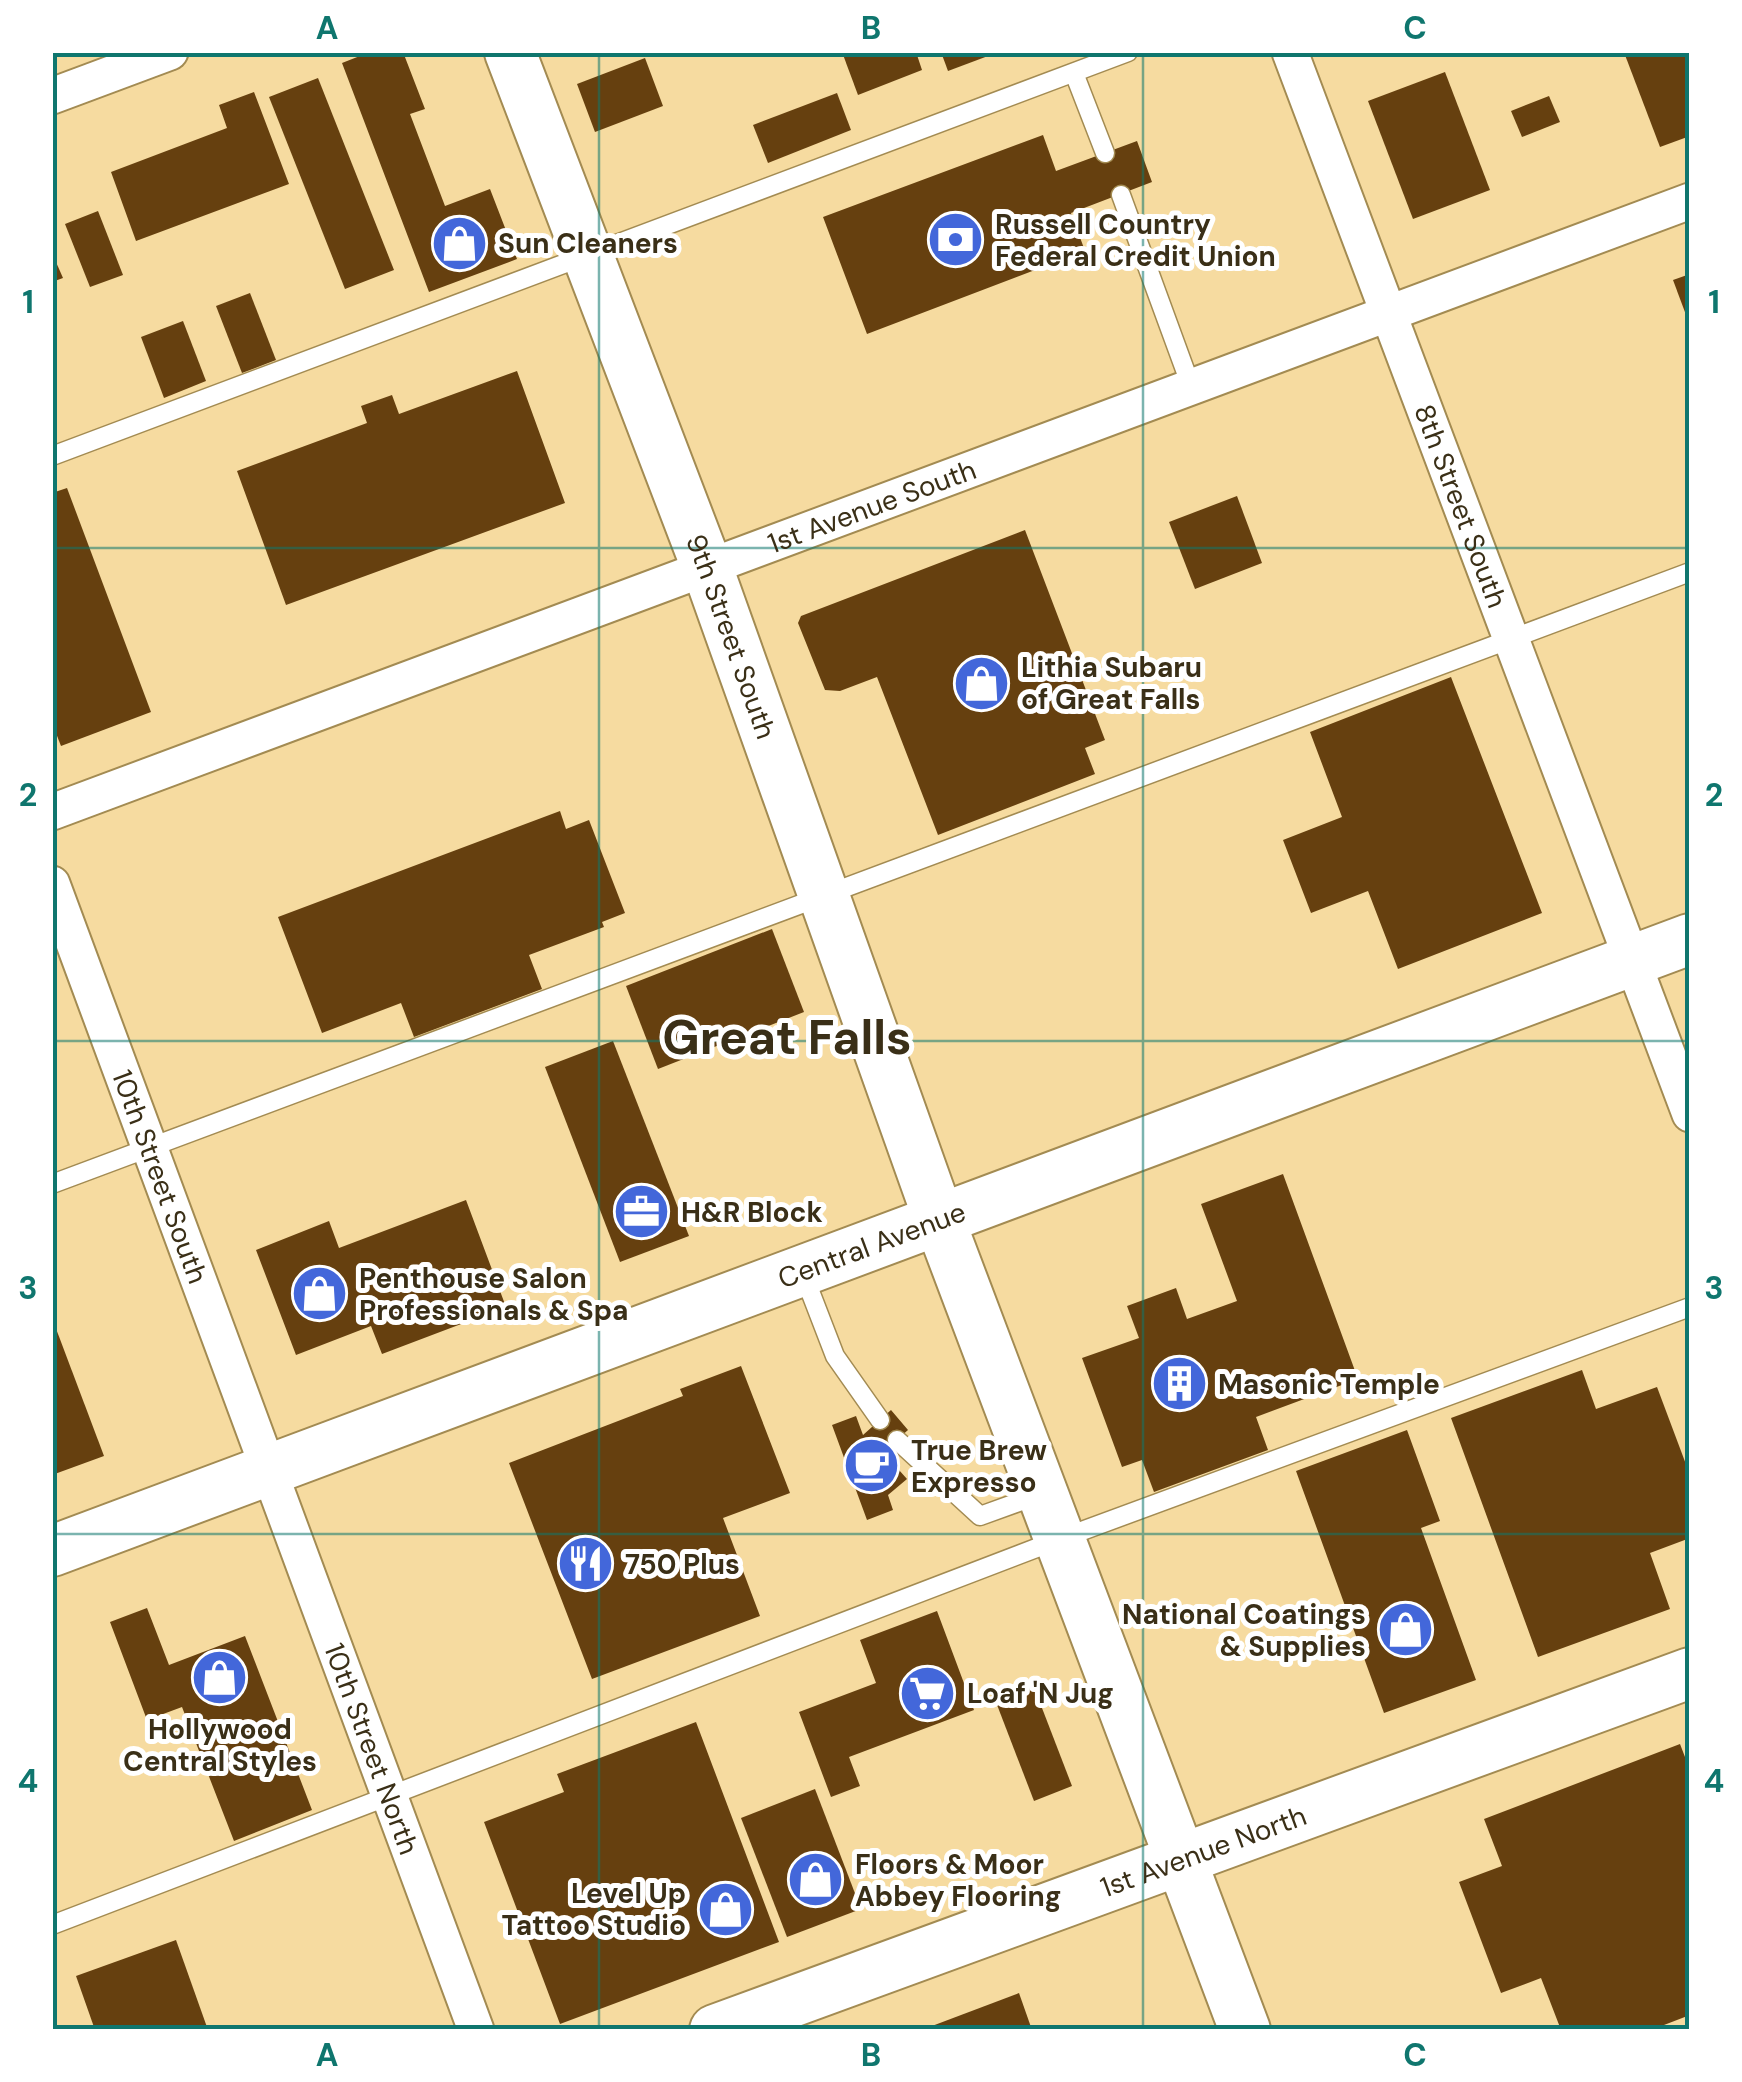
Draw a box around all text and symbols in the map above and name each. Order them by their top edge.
text: A [316,7,338,49]
text: B [861,7,881,49]
text: C [1403,7,1427,49]
place label: Russell Country Federal Credit Union [995,206,1276,275]
bank icon: Russell Country Federal Credit Union [926,210,986,270]
shop icon: Sun Cleaners [429,213,489,273]
place label: Sun Cleaners [498,225,678,262]
text: 1 [22,281,34,323]
text: 1 [1708,281,1720,323]
street label: 8th Street South [1405,399,1516,613]
street label: 1st Avenue South [763,451,981,562]
street label: 9th Street South [677,529,785,744]
place label: Lithia Subaru of Great Falls [1021,649,1202,718]
shop icon: Lithia Subaru of Great Falls [952,653,1012,713]
text: 2 [19,774,37,816]
text: 2 [1705,774,1723,816]
district label: Great Falls [662,1006,912,1069]
street label: 10th Street South [103,1065,216,1289]
office icon: H&R Block [612,1182,672,1242]
street label: Central Avenue [773,1193,971,1297]
place label: H&R Block [681,1194,823,1231]
place label: Penthouse Salon Professionals & Spa [359,1260,628,1329]
shop icon: Penthouse Salon Professionals & Spa [290,1264,350,1324]
text: 3 [18,1267,38,1309]
text: 3 [1704,1267,1724,1309]
building icon: Masonic Temple [1149,1354,1209,1414]
place label: Masonic Temple [1218,1366,1440,1403]
place label: True Brew Expresso [911,1432,1047,1501]
cafe icon: True Brew Expresso [842,1436,902,1496]
restaurant icon: 750 Plus [556,1534,616,1594]
place label: 750 Plus [625,1546,740,1583]
place label: National Coatings & Supplies [1122,1596,1366,1665]
shop icon: National Coatings & Supplies [1375,1600,1435,1660]
street label: 10th Street North [315,1638,427,1860]
shop icon: Hollywood Central Styles [190,1648,250,1708]
supermarket icon: Loaf 'N Jug [898,1663,958,1723]
place label: Loaf 'N Jug [967,1675,1114,1712]
place label: Hollywood Central Styles [123,1711,317,1780]
text: 4 [18,1760,38,1802]
text: 4 [1704,1760,1724,1802]
street label: 1st Avenue North [1095,1797,1312,1906]
place label: Floors & Moor Abbey Flooring [855,1846,1061,1915]
shop icon: Floors & Moor Abbey Flooring [786,1850,846,1910]
place label: Level Up Tattoo Studio [501,1875,686,1944]
shop icon: Level Up Tattoo Studio [695,1879,755,1939]
text: A [316,2034,338,2076]
text: B [861,2034,881,2076]
text: C [1403,2034,1427,2076]

